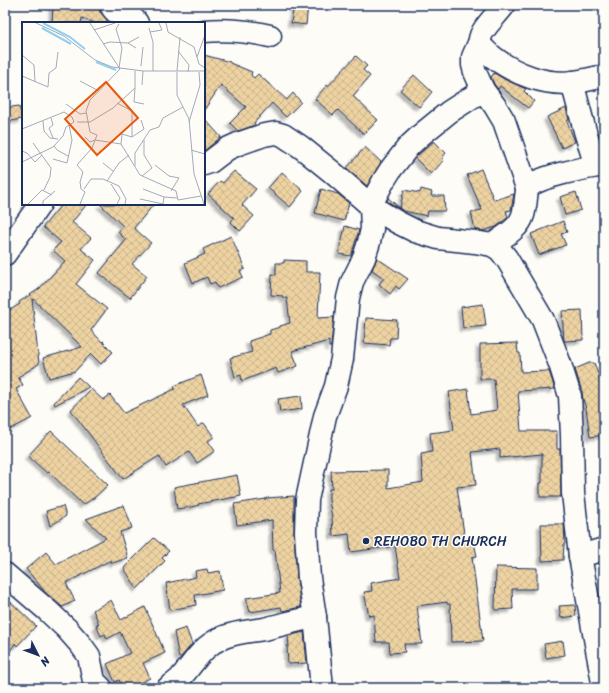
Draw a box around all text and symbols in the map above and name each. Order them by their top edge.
inset map [22,22,205,205]
place label: REHOBO TH CHURCH [374,529,507,554]
marker: REHOBO TH CHURCH [361,536,371,546]
north arrow [18,635,58,675]
text: N [35,651,55,671]

